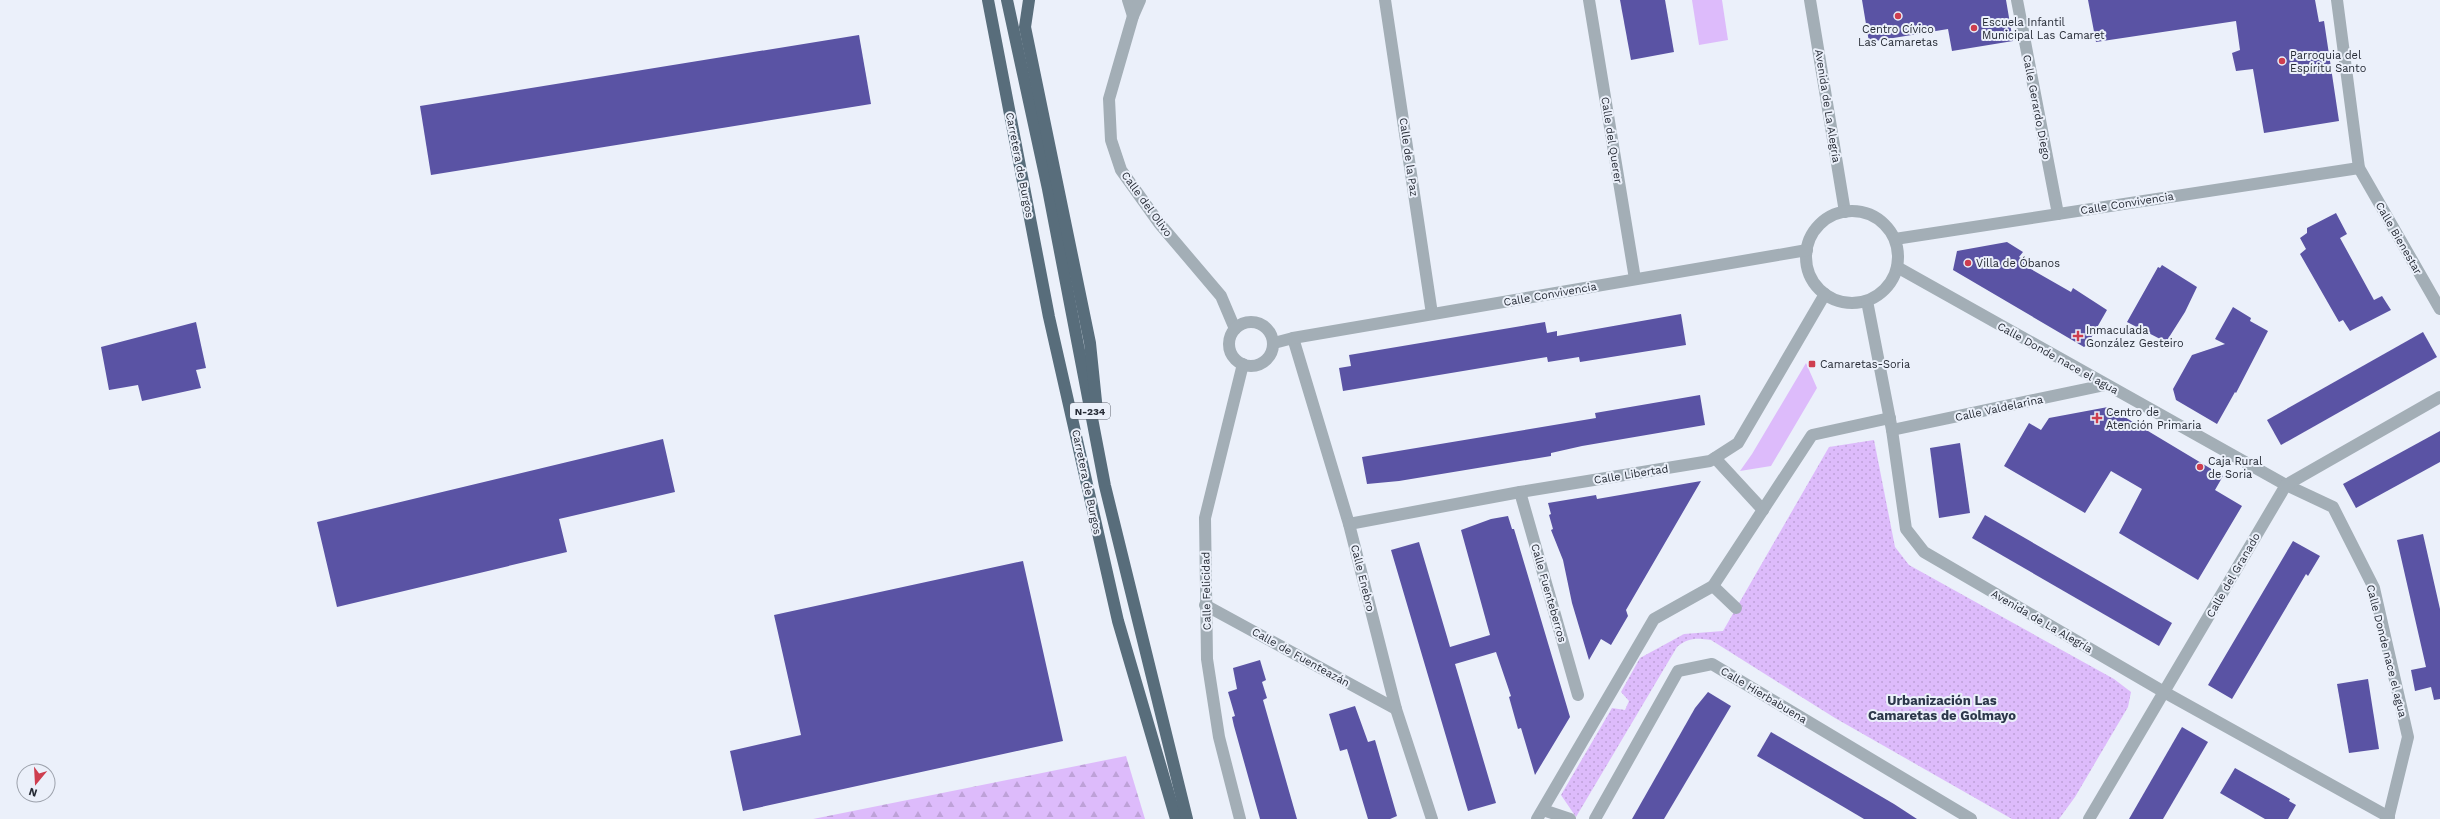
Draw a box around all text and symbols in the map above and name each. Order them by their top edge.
marker: Centro Cívico Las Camaretas [1893,11,1903,21]
place label: Escuela Infantil Municipal Las Camaret [1982,16,2105,42]
place label: Centro Cívico Las Camaretas [1858,23,1938,49]
marker: Escuela Infantil Municipal Las Camaret [1969,23,1979,33]
street label: Avenida de La Alegría [1812,48,1843,164]
place label: Parroquia del Espíritu Santo [2290,49,2366,75]
street label: Calle Gerardo Diego [2020,54,2053,161]
marker: Parroquia del Espíritu Santo [2277,56,2287,66]
street label: Calle del Querer [1598,96,1625,185]
street label: Carretera de Burgos [1003,111,1036,219]
street label: Calle de la Paz [1397,117,1420,197]
street label: Calle del Olivo [1119,169,1175,239]
street label: Calle Convivencia [2080,190,2175,217]
street label: Calle Bienestar [2373,200,2425,277]
place label: Villa de Óbanos [1976,256,2060,270]
marker: Villa de Óbanos [1963,258,1973,268]
street label: Calle Convivencia [1503,280,1598,309]
street label: Calle Donde nace el agua [1995,320,2121,397]
place label: Inmaculada González Gesteiro [2086,324,2184,350]
marker: Inmaculada González Gesteiro [2073,331,2083,341]
place label: Camaretas-Soria [1820,358,1910,371]
marker: Camaretas-Soria [1807,359,1817,369]
street label: Calle Valdelarina [1954,393,2044,424]
road number: N-234 [1070,403,1110,419]
place label: Centro de Atención Primaria [2106,406,2201,432]
marker: Centro de Atención Primaria [2091,412,2103,424]
street label: Carretera de Burgos [1069,428,1104,536]
place label: Caja Rural de Soria [2208,455,2263,481]
street label: Calle Libertad [1593,462,1669,487]
marker: Caja Rural de Soria [2195,462,2205,472]
street label: Calle del Granado [2204,531,2263,620]
street label: Calle Fuenteberros [1528,542,1569,644]
street label: Calle Enebro [1348,543,1377,613]
street label: Calle Felicidad [1199,552,1214,630]
street label: Calle Donde nace el agua [2364,583,2409,719]
street label: Avenida de La Alegría [1989,587,2095,656]
street label: Calle de Fuenteazán [1250,625,1352,690]
street label: Calle Hierbabuena [1718,664,1809,726]
district label: Urbanización Las Camaretas de Golmayo [1868,693,2016,723]
north arrow [16,763,56,803]
text: N [27,785,39,799]

